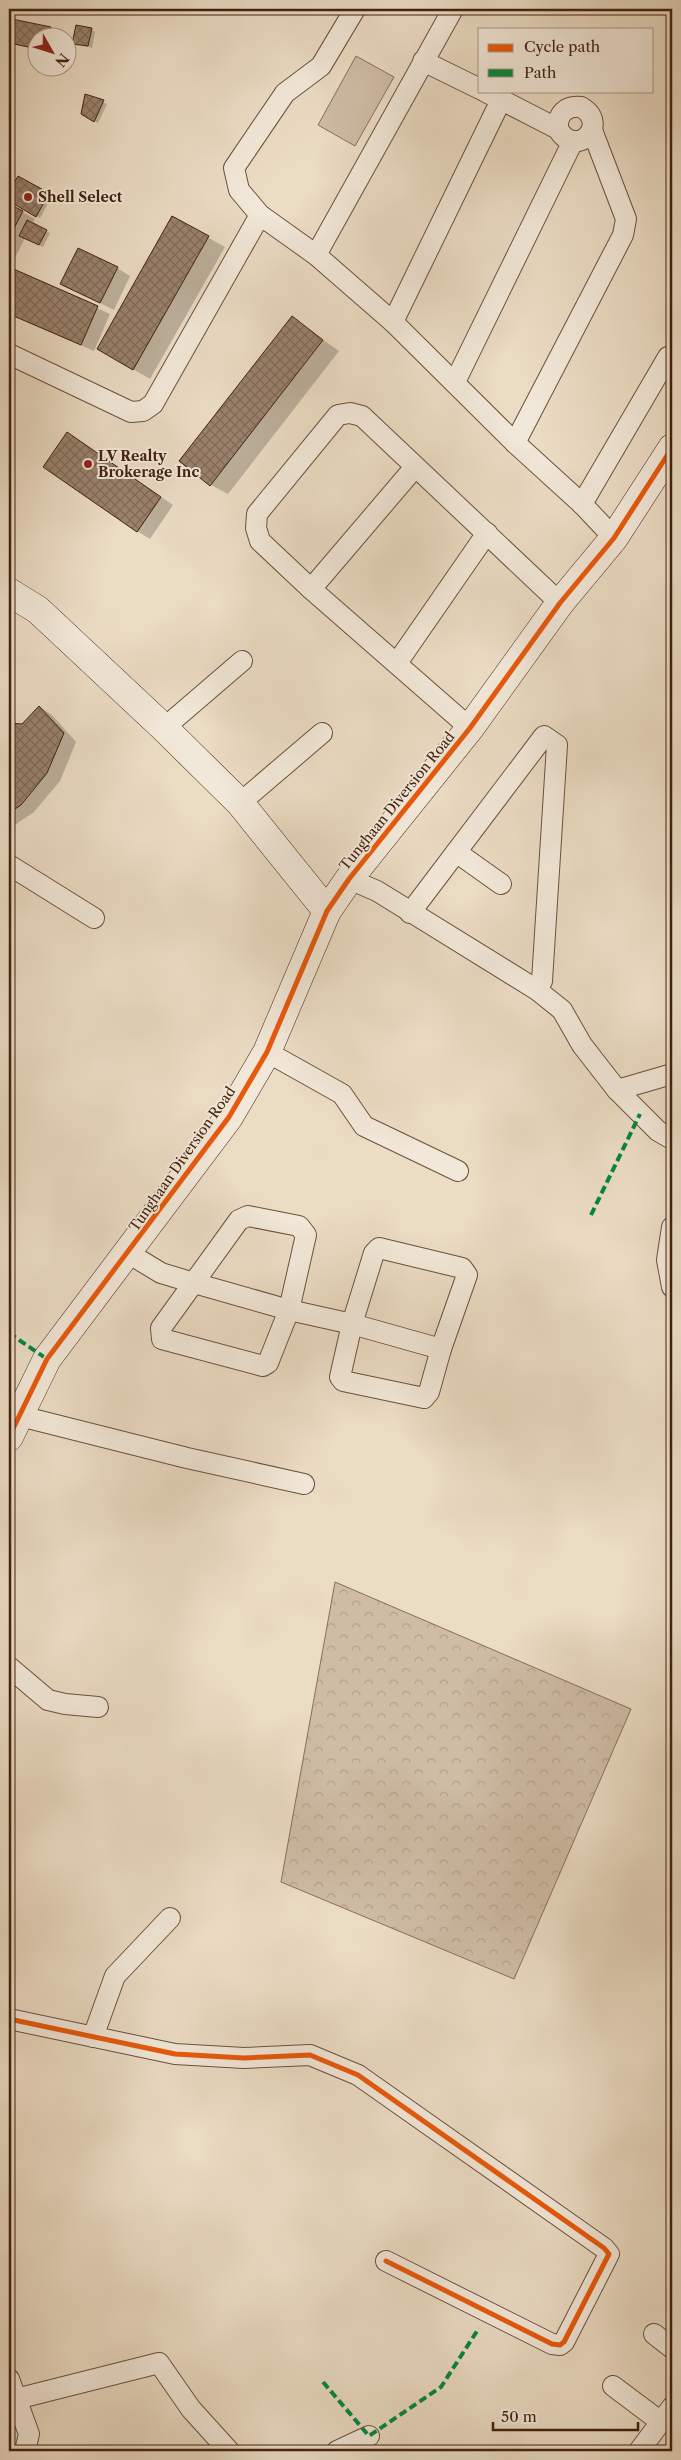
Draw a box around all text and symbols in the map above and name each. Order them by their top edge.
north arrow [28,28,78,78]
legend [478,28,654,92]
text: Cycle path [524,37,601,56]
text: N [51,50,73,71]
text: Path [524,63,557,82]
place label: Shell Select [38,188,123,206]
marker: Shell Select [22,191,34,203]
place label: LV Realty Brokerage Inc [98,447,199,481]
marker: LV Realty Brokerage Inc [82,458,94,470]
street label: Tunghaan Diversion Road [335,728,459,874]
street label: Tunghaan Diversion Road [125,1083,239,1235]
scale bar [493,2400,638,2432]
text: 50 m [501,2407,537,2426]

